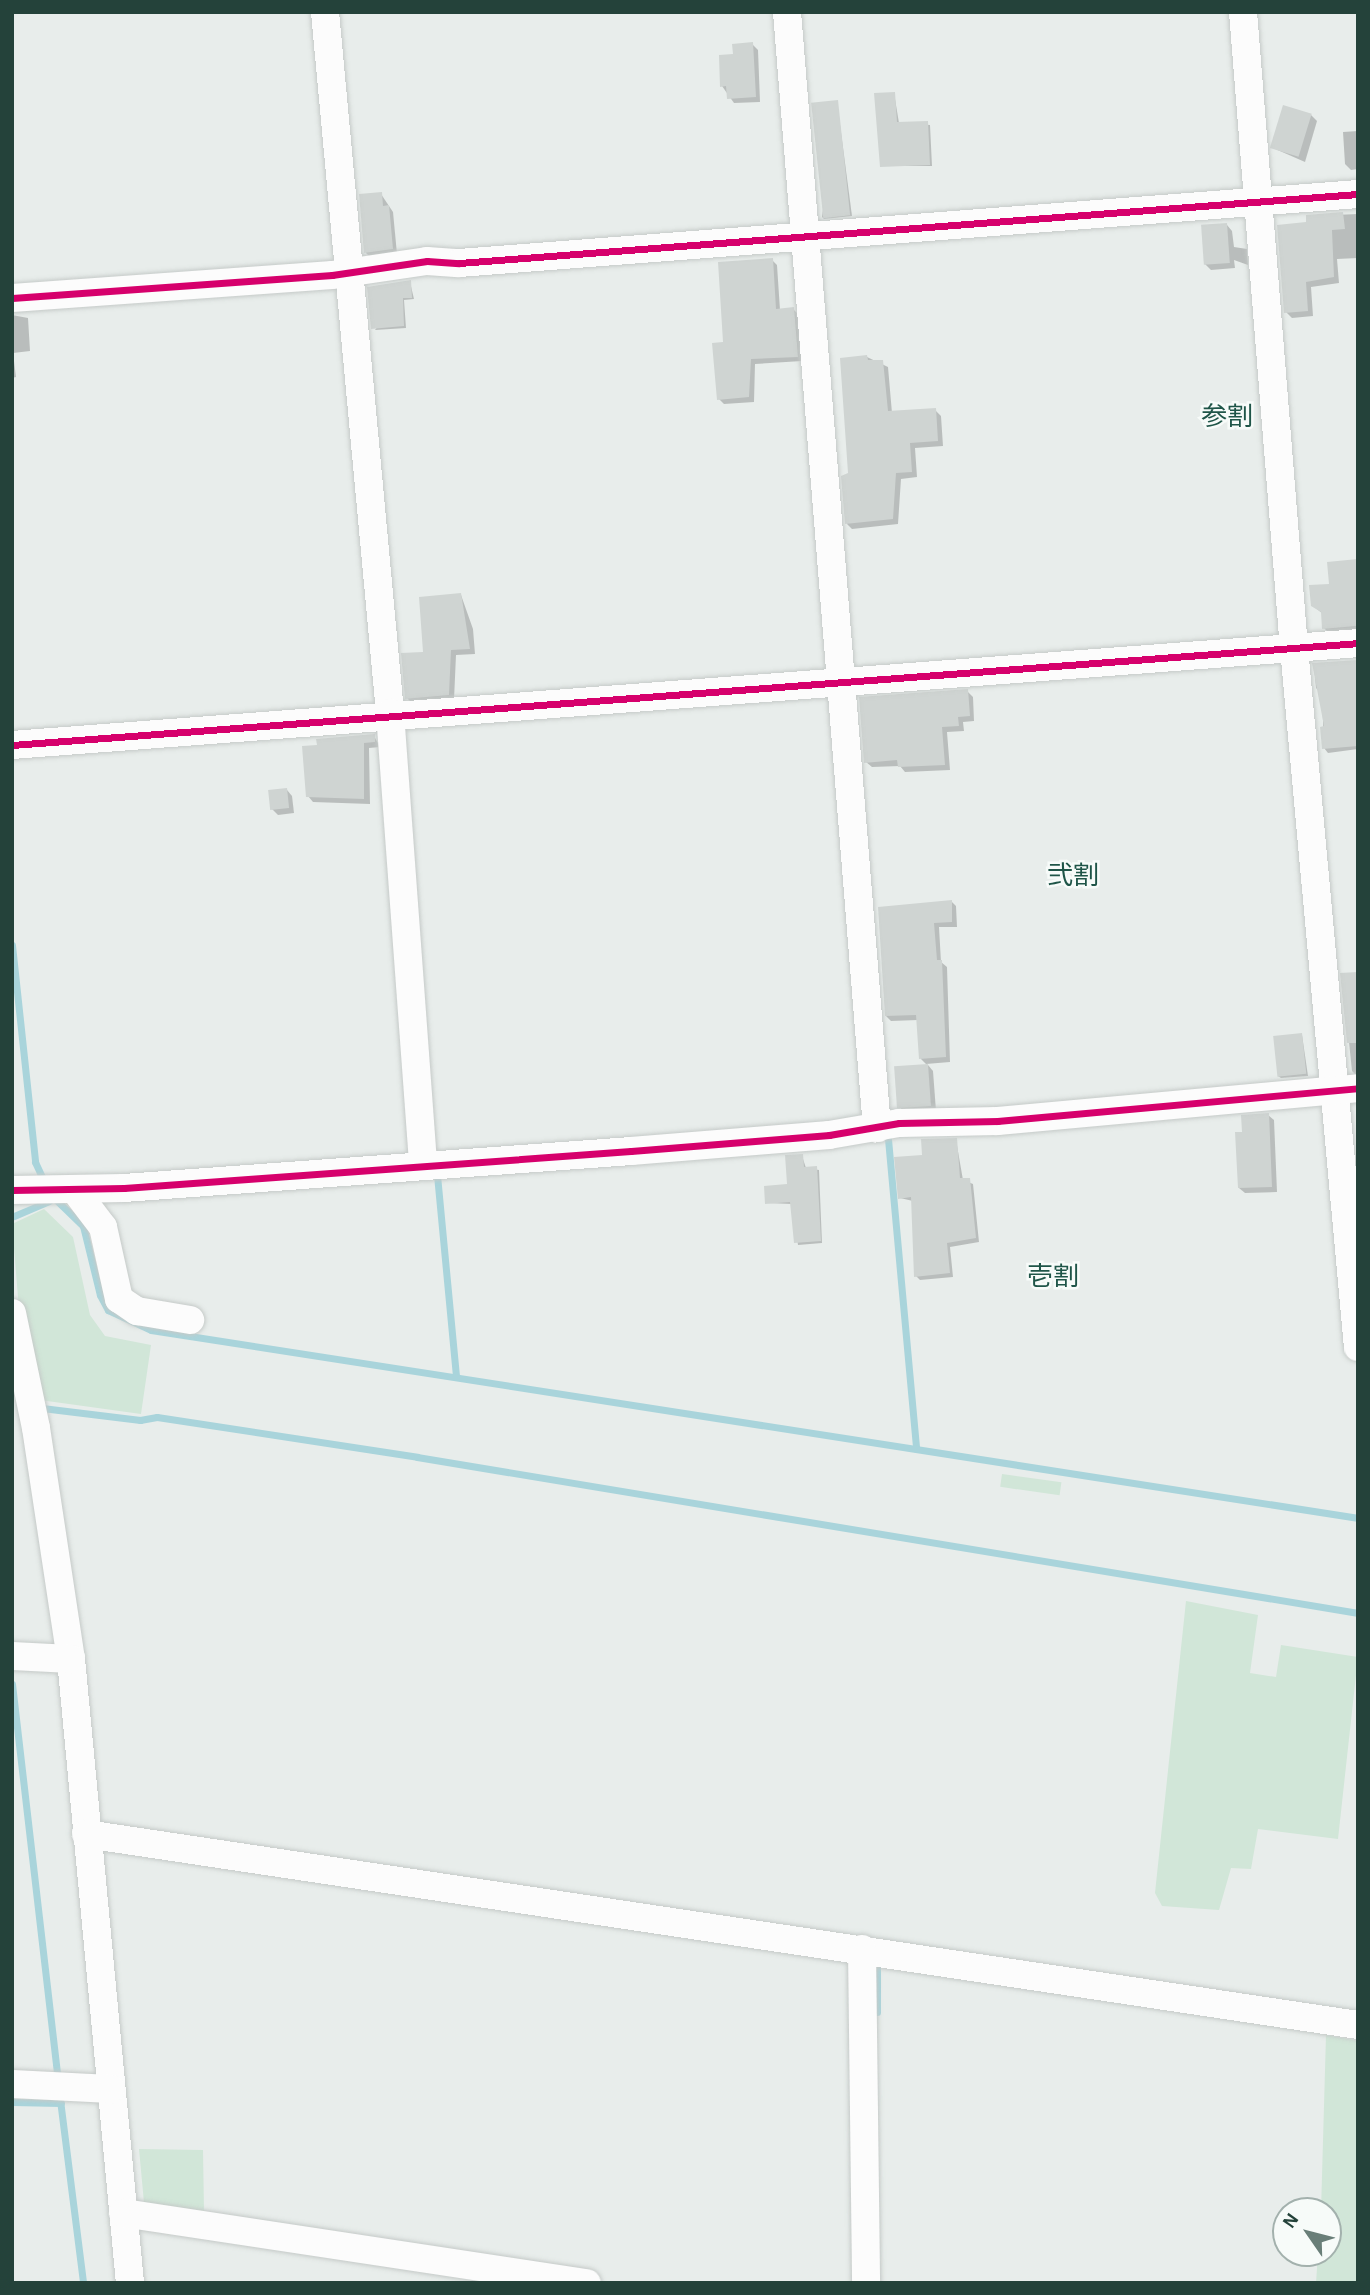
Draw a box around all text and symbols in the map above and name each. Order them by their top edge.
district label: 参割 [1201,402,1253,434]
district label: 弐割 [1047,861,1099,893]
district label: 壱割 [1027,1262,1079,1294]
north arrow [1272,2197,1342,2267]
text: N [1279,2210,1303,2232]

